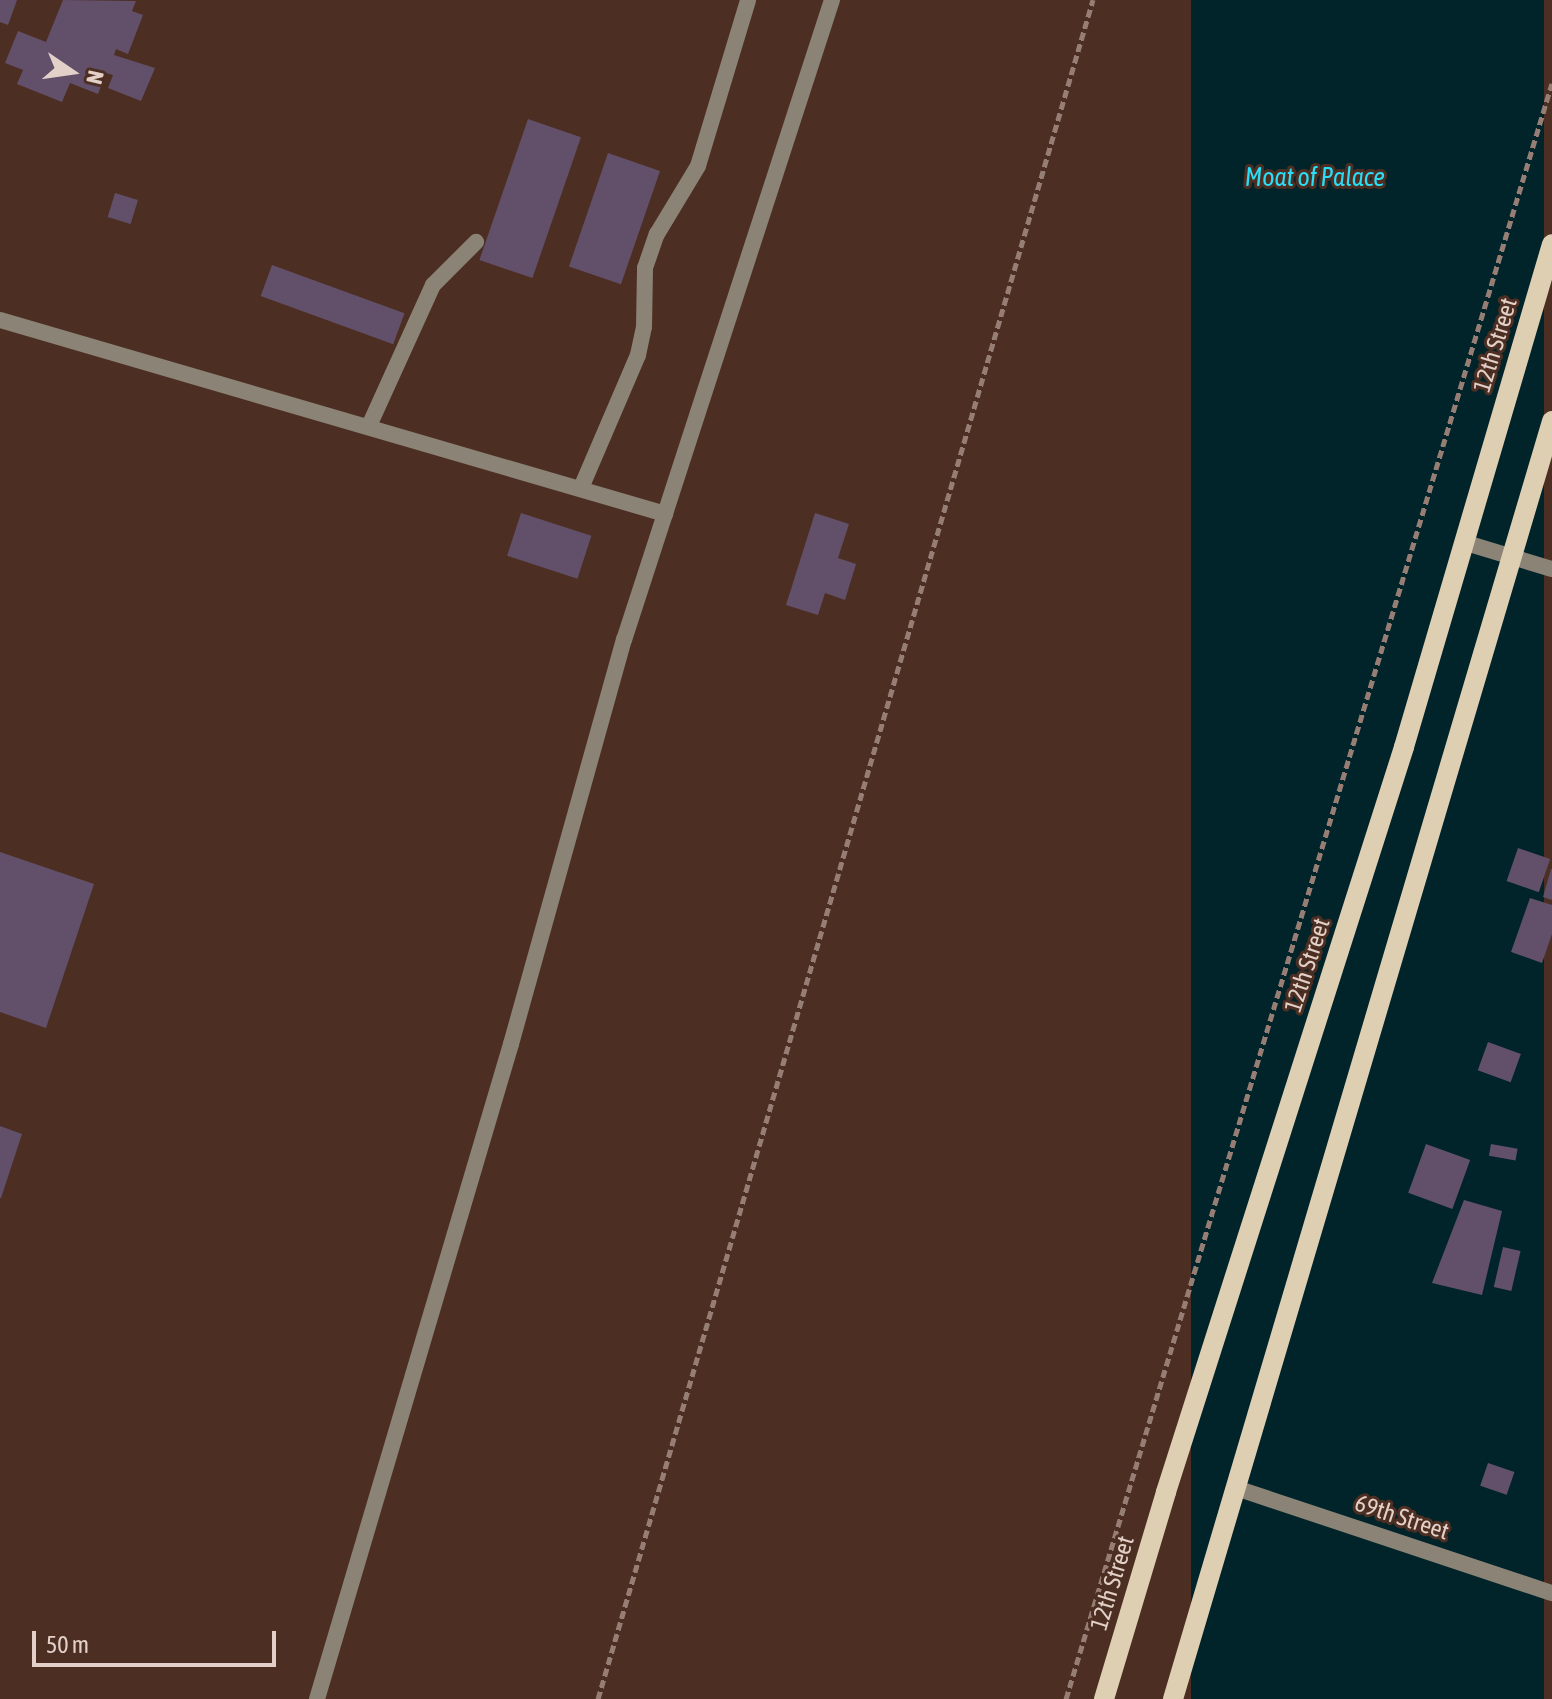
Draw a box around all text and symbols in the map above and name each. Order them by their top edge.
north arrow [32,32,112,112]
text: N [81,68,110,87]
water label: Moat of Palace [1245,162,1385,194]
street label: 12th Street [1467,294,1523,396]
street label: 12th Street [1278,914,1336,1016]
street label: 69th Street [1351,1488,1453,1546]
street label: 12th Street [1084,1532,1140,1634]
scale bar [36,1615,280,1665]
text: 50 m [46,1631,89,1658]

